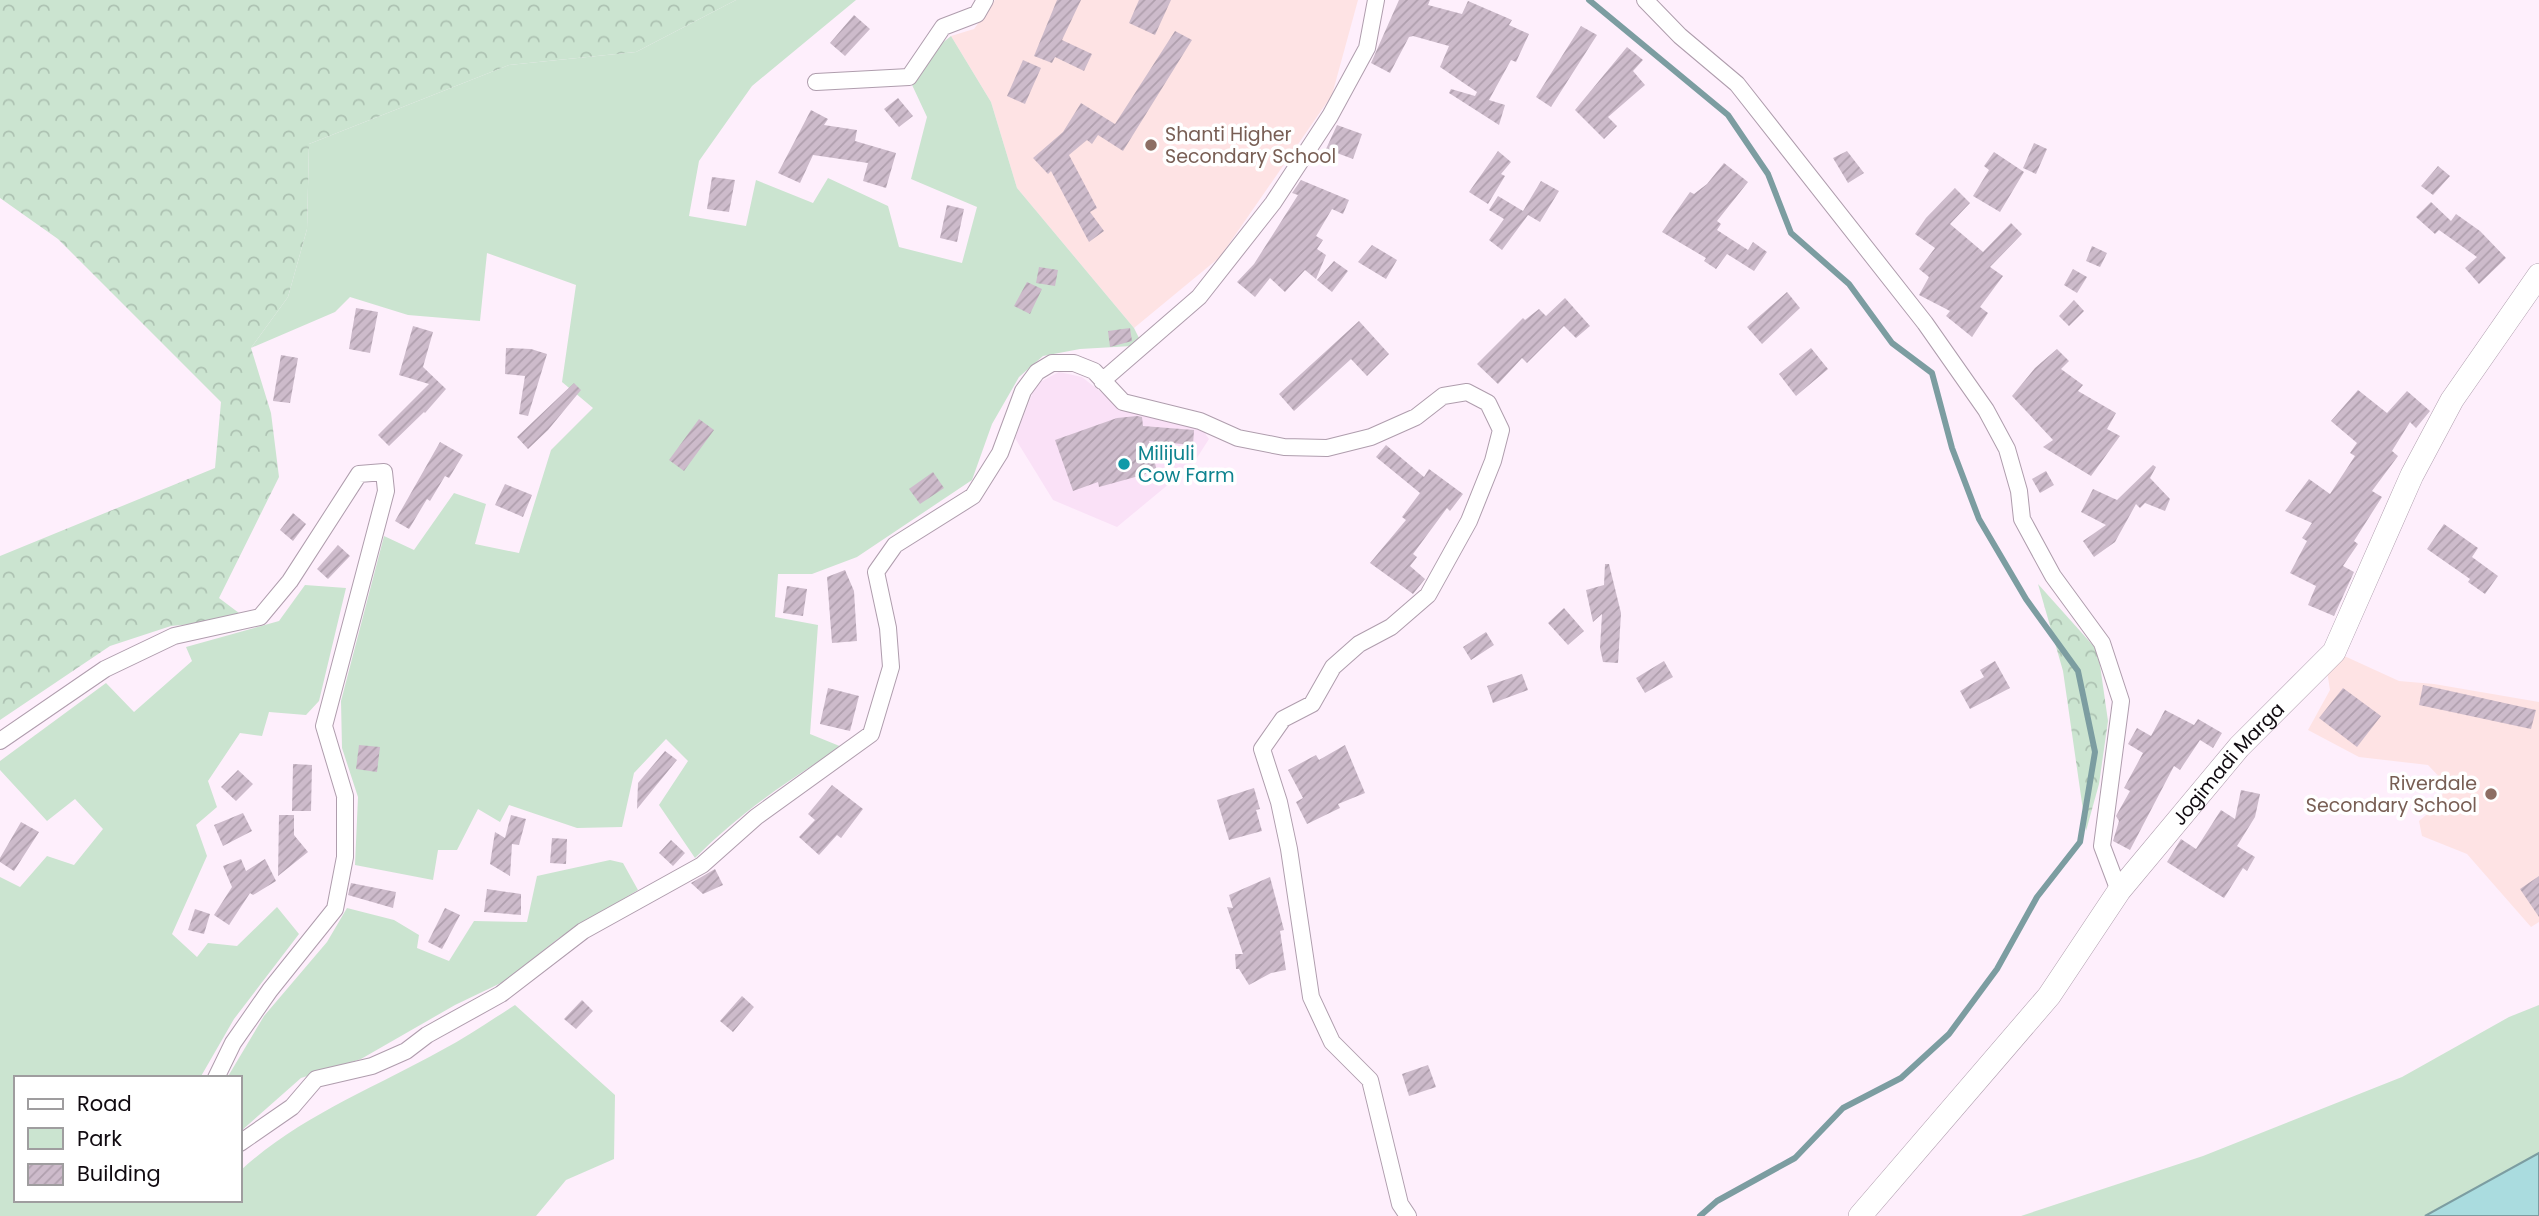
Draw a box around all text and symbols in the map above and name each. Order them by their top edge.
place label: Shanti Higher Secondary School [1165,121,1336,170]
marker: Shanti Higher Secondary School [1143,137,1159,153]
place label: Milijuli Cow Farm [1138,440,1235,489]
marker: Milijuli Cow Farm [1116,456,1132,472]
street label: Jogimadi Marga [2166,696,2290,831]
place label: Riverdale Secondary School [2306,770,2477,819]
marker: Riverdale Secondary School [2483,786,2499,802]
legend [14,1076,242,1202]
text: Road [77,1089,132,1118]
text: Park [77,1124,122,1153]
text: Building [77,1159,161,1188]

